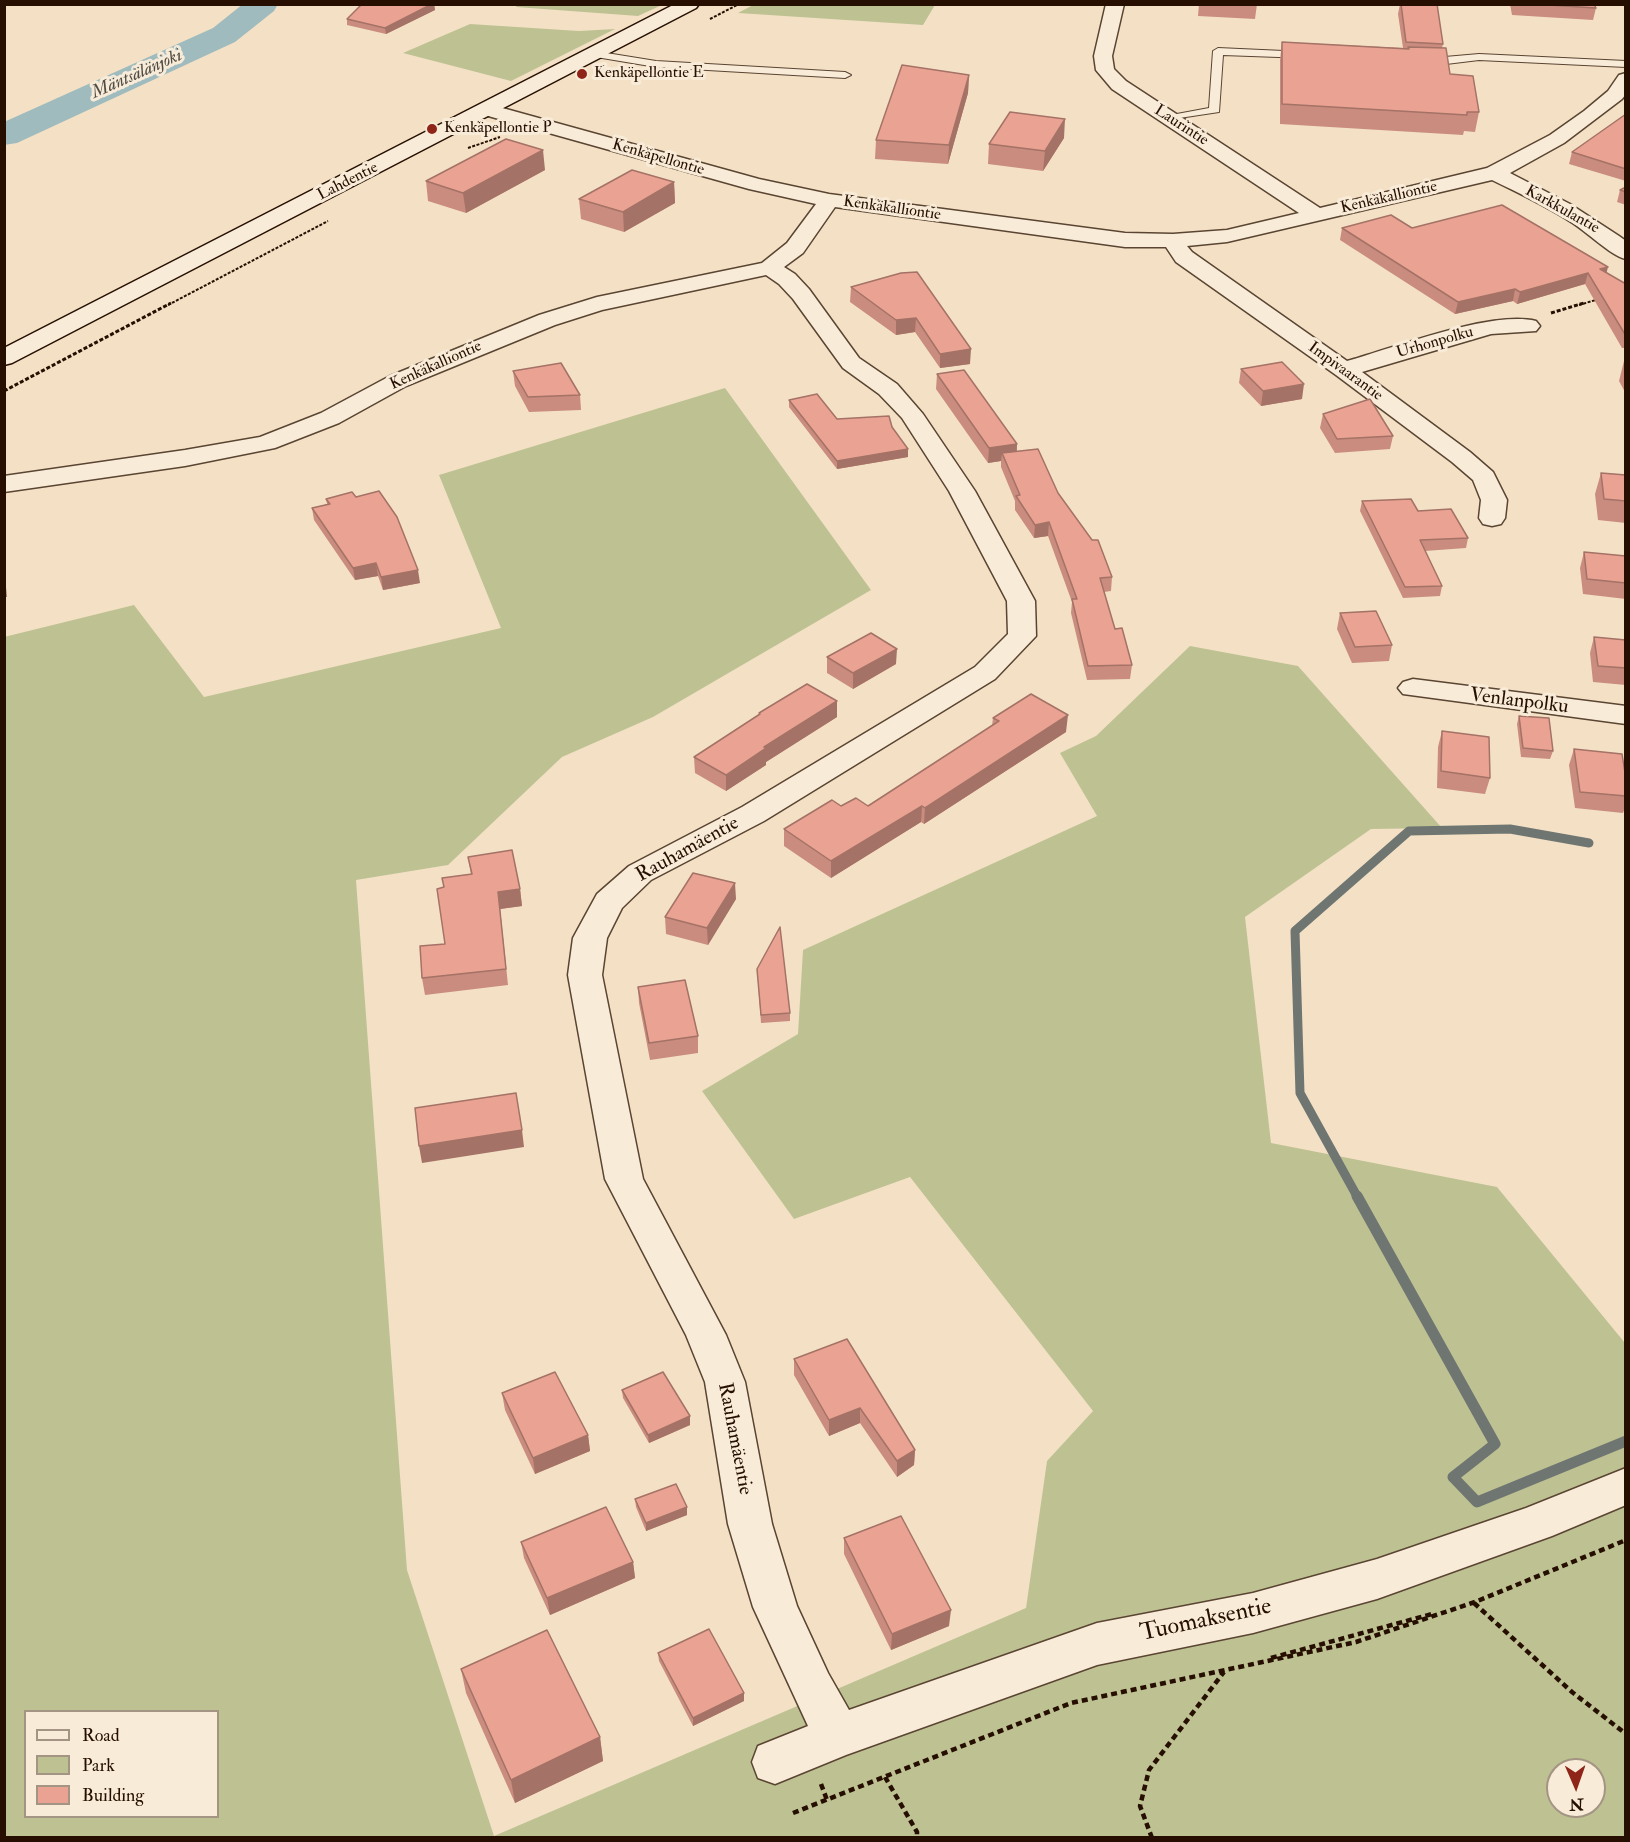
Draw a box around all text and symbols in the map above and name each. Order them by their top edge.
water label: Mäntsälänjoki [88,45,186,105]
place label: Kenkäpellontie E [594,64,704,84]
marker: Kenkäpellontie E [575,67,589,81]
street label: Laurintie [1150,101,1212,151]
place label: Kenkäpellontie P [444,119,552,139]
marker: Kenkäpellontie P [425,122,439,136]
street label: Kenkäpellontie [610,136,706,180]
street label: Lahdentie [315,159,381,205]
street label: Kenkäkalliontie [1339,178,1439,218]
street label: Karkkulantie [1522,182,1602,238]
street label: Kenkäkalliontie [842,193,942,225]
street label: Urhonpolku [1394,323,1476,363]
street label: Kenkäkalliontie [387,337,485,395]
street label: Impivaarantie [1304,338,1386,406]
street label: Venlanpolku [1468,684,1570,720]
street label: Rauhamäentie [632,812,744,888]
street label: Rauhamäentie [711,1381,757,1497]
street label: Tuomaksentie [1138,1593,1274,1649]
legend [24,1710,219,1818]
text: Road [82,1724,120,1747]
text: Park [82,1754,115,1777]
north arrow [1546,1758,1606,1818]
text: Building [82,1784,144,1807]
text: N [1569,1794,1584,1814]

